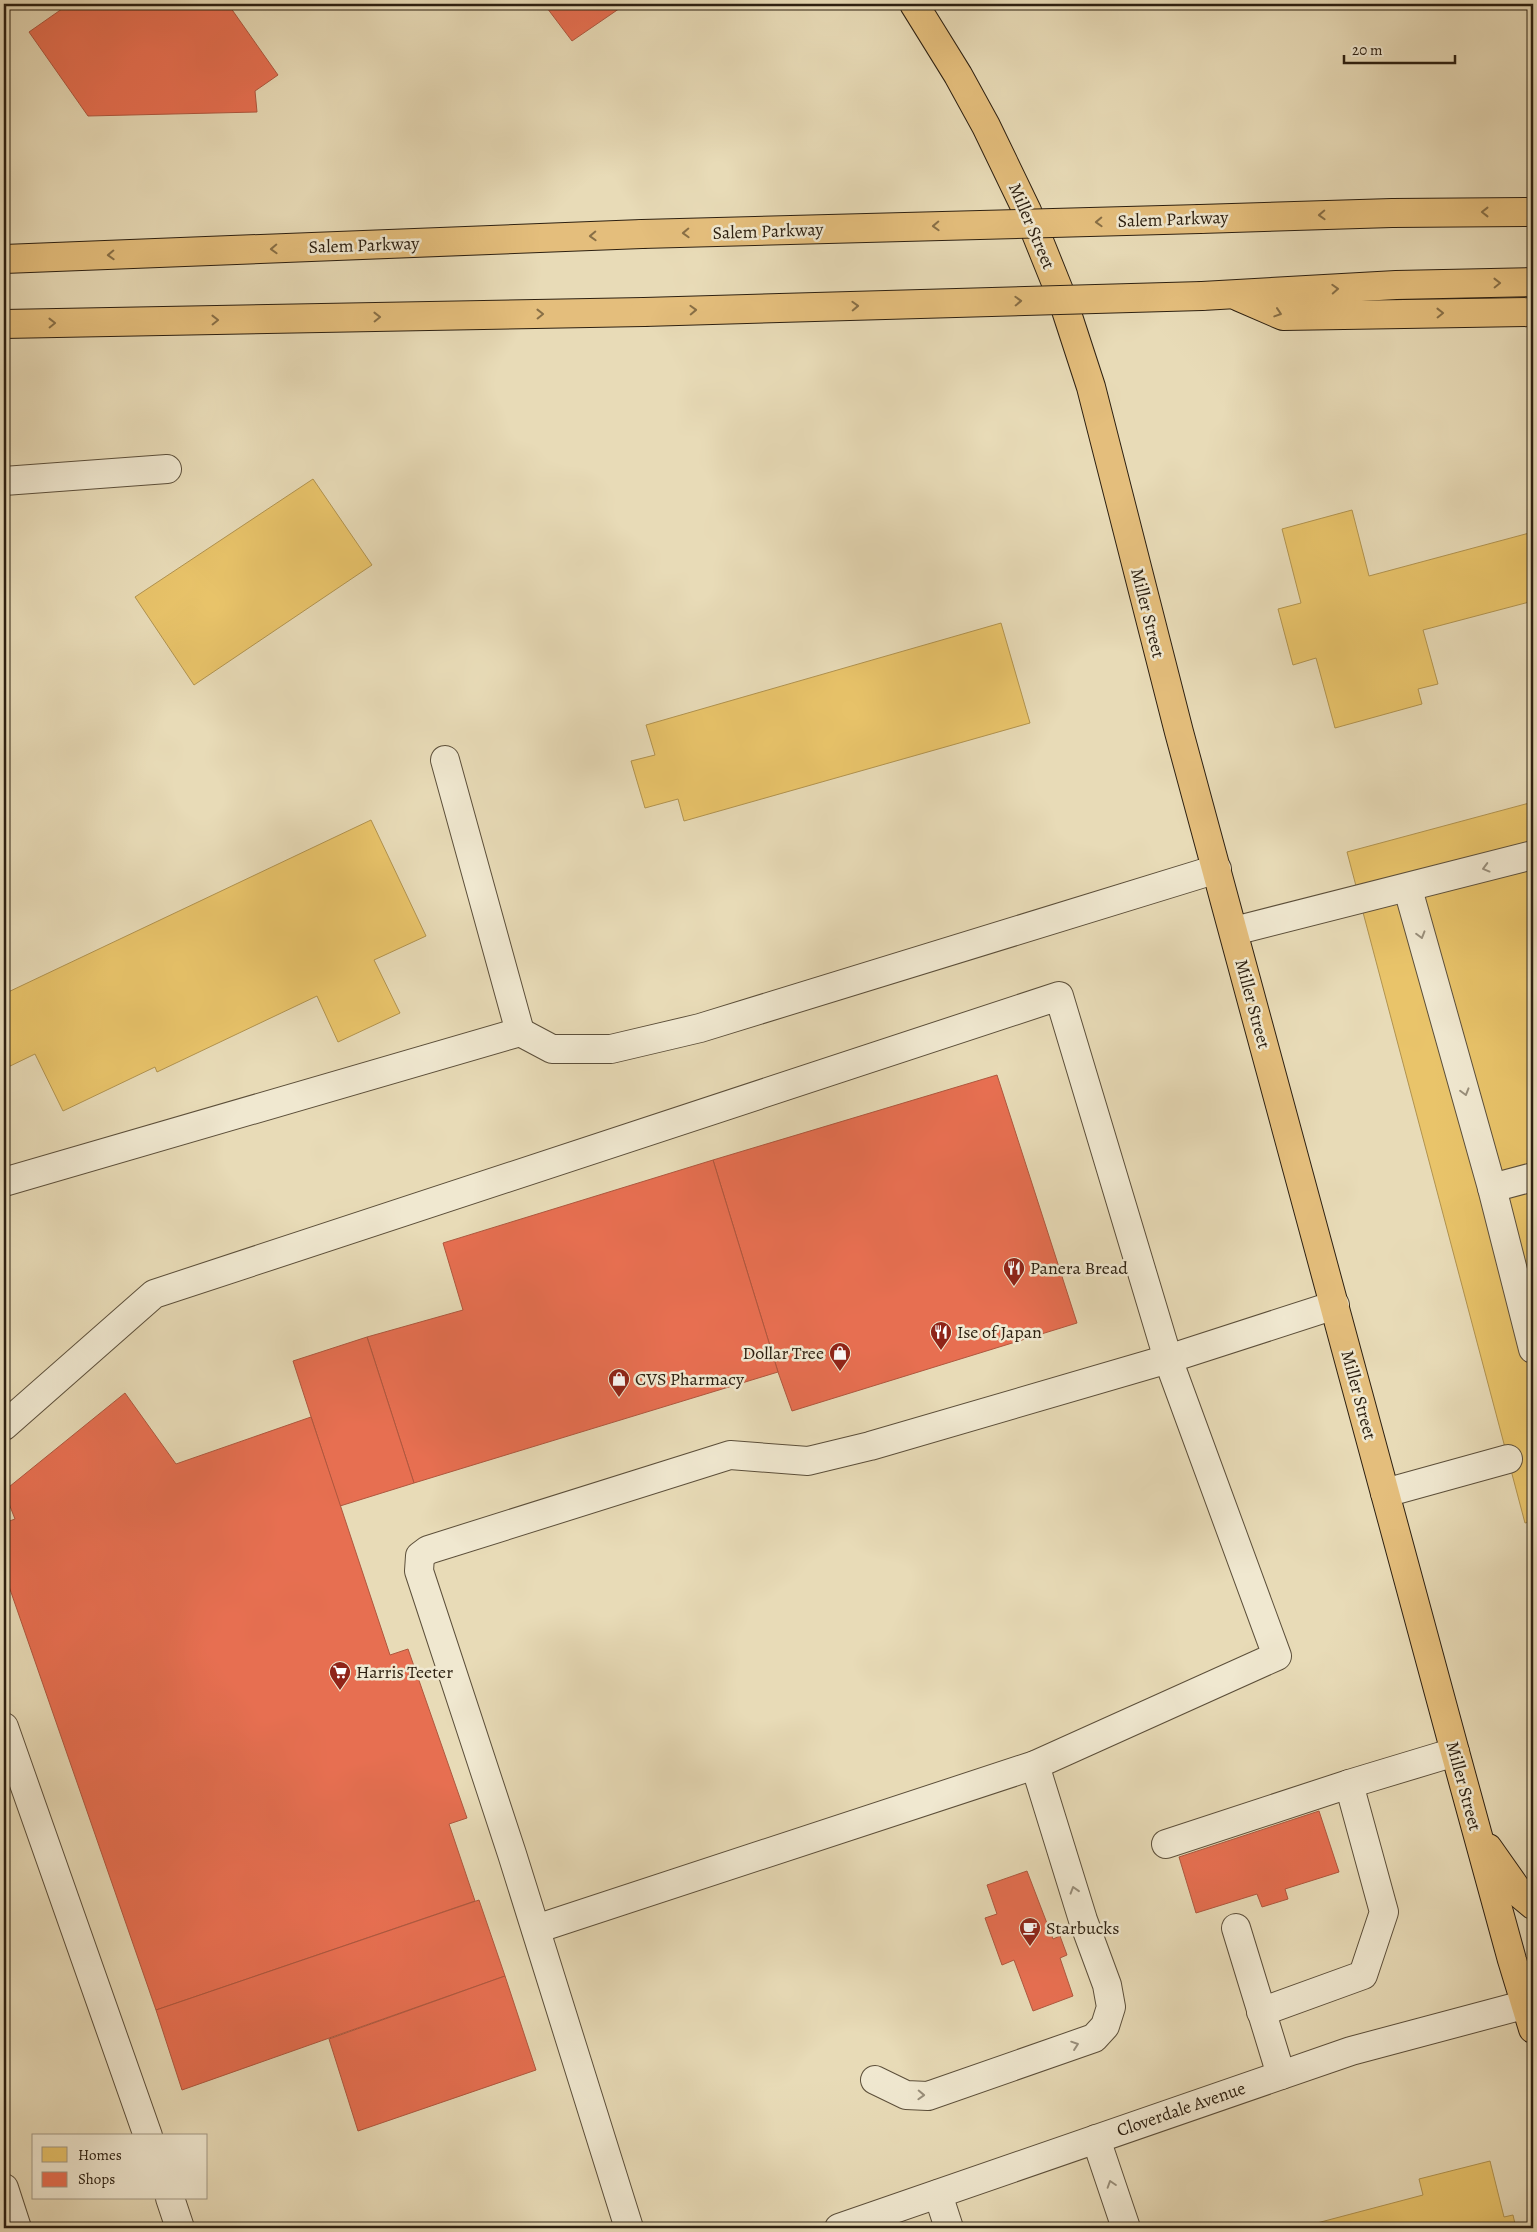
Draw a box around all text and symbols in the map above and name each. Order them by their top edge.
scale bar [1344,32,1456,64]
text: 20 m [1352,40,1383,60]
street label: Miller Street [1003,179,1061,273]
street label: Salem Parkway [1117,205,1230,233]
one-way arrow [1480,207,1488,218]
one-way arrow [1318,210,1326,220]
one-way arrow [1094,216,1102,227]
street label: Salem Parkway [712,217,825,245]
one-way arrow [932,221,940,231]
one-way arrow [682,228,690,238]
street label: Salem Parkway [308,231,421,259]
one-way arrow [589,231,597,241]
one-way arrow [269,243,277,254]
one-way arrow [107,250,114,260]
one-way arrow [1494,278,1501,288]
one-way arrow [1331,283,1339,294]
one-way arrow [1014,296,1022,307]
one-way arrow [852,301,859,311]
one-way arrow [689,305,697,316]
one-way arrow [536,308,544,319]
one-way arrow [1274,308,1282,318]
one-way arrow [1437,308,1445,318]
one-way arrow [374,312,382,322]
one-way arrow [212,315,219,325]
one-way arrow [49,318,57,328]
street label: Miller Street [1125,566,1171,660]
one-way arrow [1482,862,1491,873]
one-way arrow [1415,931,1426,940]
street label: Miller Street [1230,957,1276,1051]
one-way arrow [1459,1087,1470,1096]
restaurant icon: Panera Bread [1002,1256,1026,1287]
place label: Panera Bread [1030,1256,1128,1280]
restaurant icon: Ise of Japan [929,1320,953,1351]
place label: Ise of Japan [957,1320,1042,1344]
place label: Dollar Tree [743,1341,824,1365]
shop icon: Dollar Tree [828,1341,852,1372]
street label: Miller Street [1336,1348,1382,1442]
shop icon: CVS Pharmacy [607,1367,631,1398]
place label: CVS Pharmacy [635,1367,745,1391]
supermarket icon: Harris Teeter [328,1660,352,1691]
place label: Harris Teeter [356,1660,453,1684]
street label: Miller Street [1441,1739,1487,1833]
one-way arrow [1070,1887,1080,1895]
cafe icon: Starbucks [1018,1916,1042,1947]
place label: Starbucks [1046,1916,1119,1940]
one-way arrow [1070,2041,1078,2051]
street label: Cloverdale Avenue [1113,2076,1249,2142]
one-way arrow [917,2090,925,2100]
legend [32,2134,208,2200]
text: Homes [78,2145,122,2165]
text: Shops [78,2169,115,2189]
one-way arrow [1107,2180,1117,2188]

